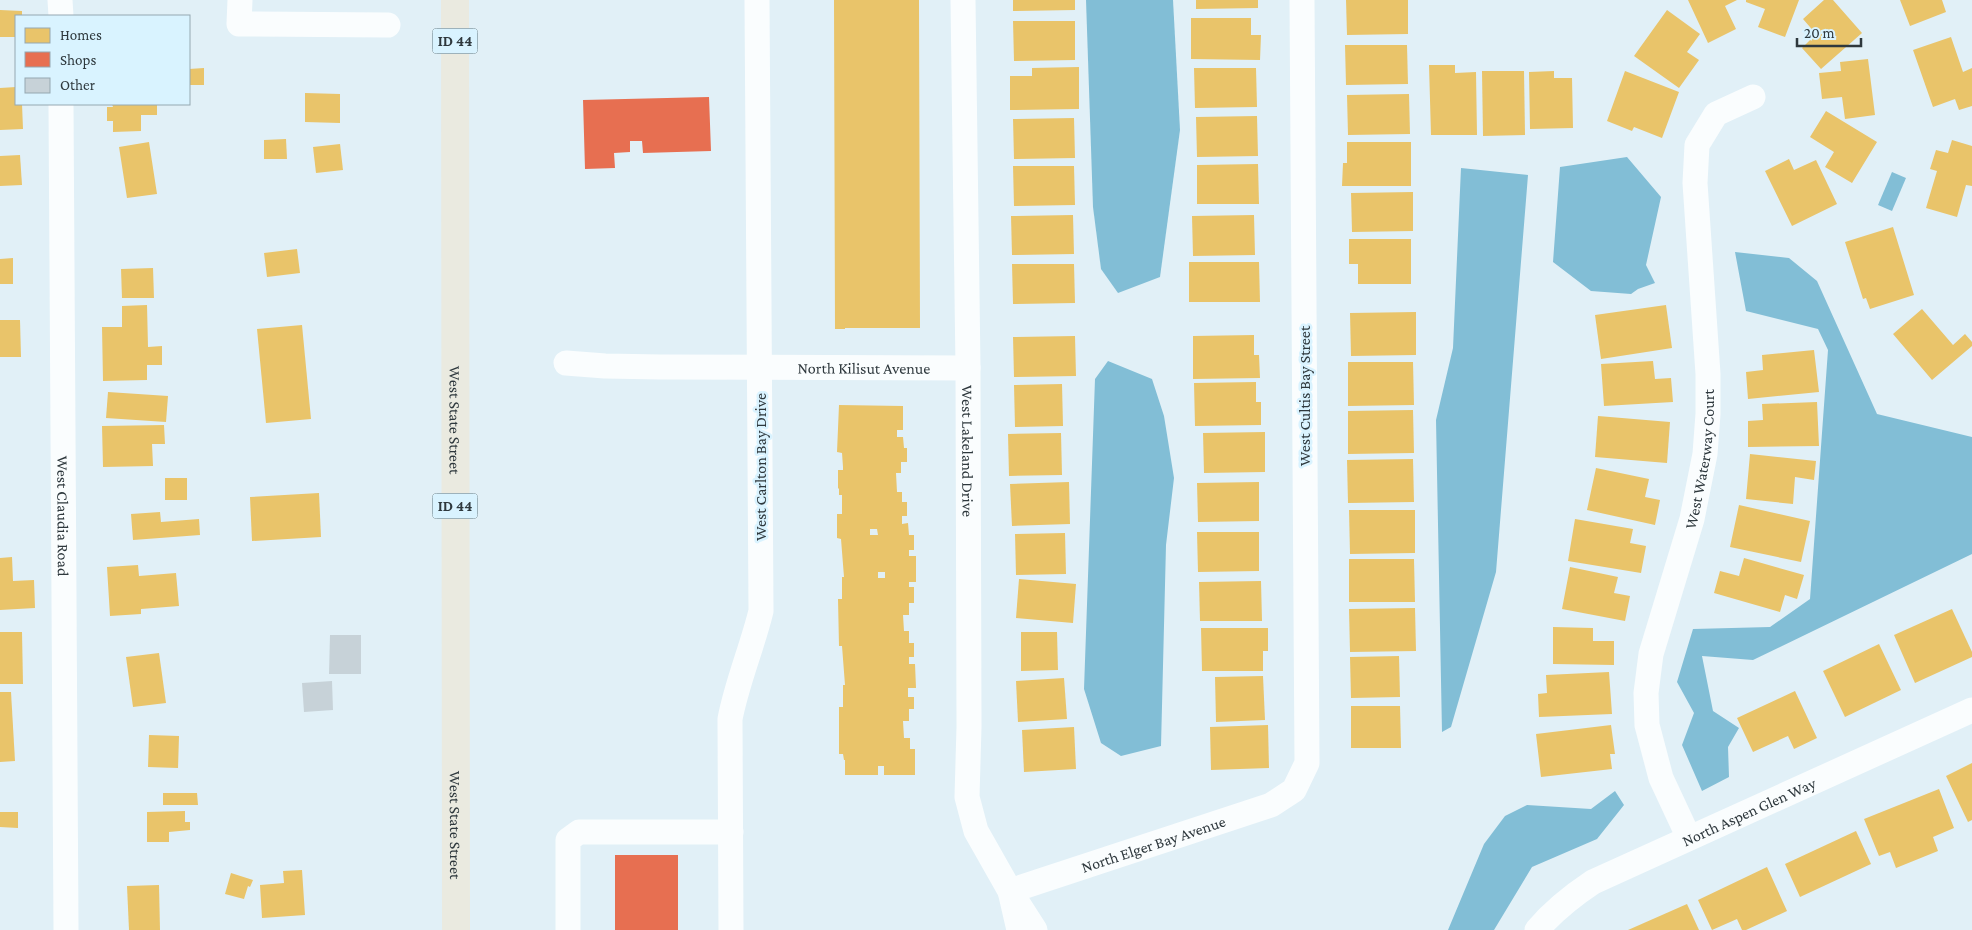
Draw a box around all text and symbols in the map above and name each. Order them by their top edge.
legend [15,15,190,105]
scale bar [1797,15,1861,47]
text: 20 m [1804,25,1835,41]
text: Homes [60,27,102,43]
road number: ID 44 [432,28,478,54]
text: Shops [60,52,96,69]
text: Other [60,77,96,93]
street label: West Cultis Bay Street [1296,325,1314,466]
street label: North Kilisut Avenue [797,359,930,376]
street label: West State Street [447,366,464,475]
street label: West Lakeland Drive [960,385,977,517]
street label: West Waterway Court [1681,389,1717,531]
street label: West Carlton Bay Drive [752,393,770,541]
street label: West Claudia Road [55,456,72,577]
road number: ID 44 [432,494,478,518]
street label: West State Street [447,771,464,880]
street label: North Aspen Glen Way [1679,773,1819,849]
street label: North Elger Bay Avenue [1079,812,1227,875]

